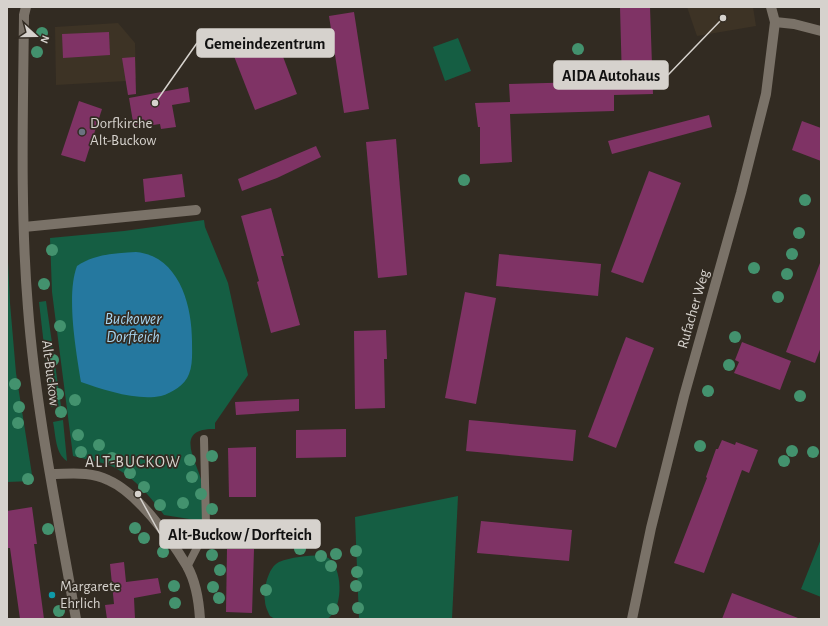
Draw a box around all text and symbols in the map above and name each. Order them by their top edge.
north arrow [16,16,56,56]
callout: Gemeindezentrum [197,29,334,57]
text: N [38,34,51,45]
text: Gemeindezentrum [205,36,325,52]
callout: AIDA Autohaus [554,61,668,89]
text: AIDA Autohaus [562,68,660,84]
place label: Dorfkirche Alt-Buckow [90,116,156,148]
marker: Dorfkirche Alt-Buckow [77,127,87,137]
street label: Rufacher Weg [675,267,712,350]
water label: Buckower Dorfteich [105,311,162,345]
street label: Alt-Buckow [39,339,62,407]
district label: ALT-BUCKOW [85,454,181,470]
callout: Alt-Buckow / Dorfteich [160,520,320,548]
text: Alt-Buckow / Dorfteich [168,527,312,543]
place label: Margarete Ehrlich [60,579,121,611]
marker: Margarete Ehrlich [47,590,57,600]

